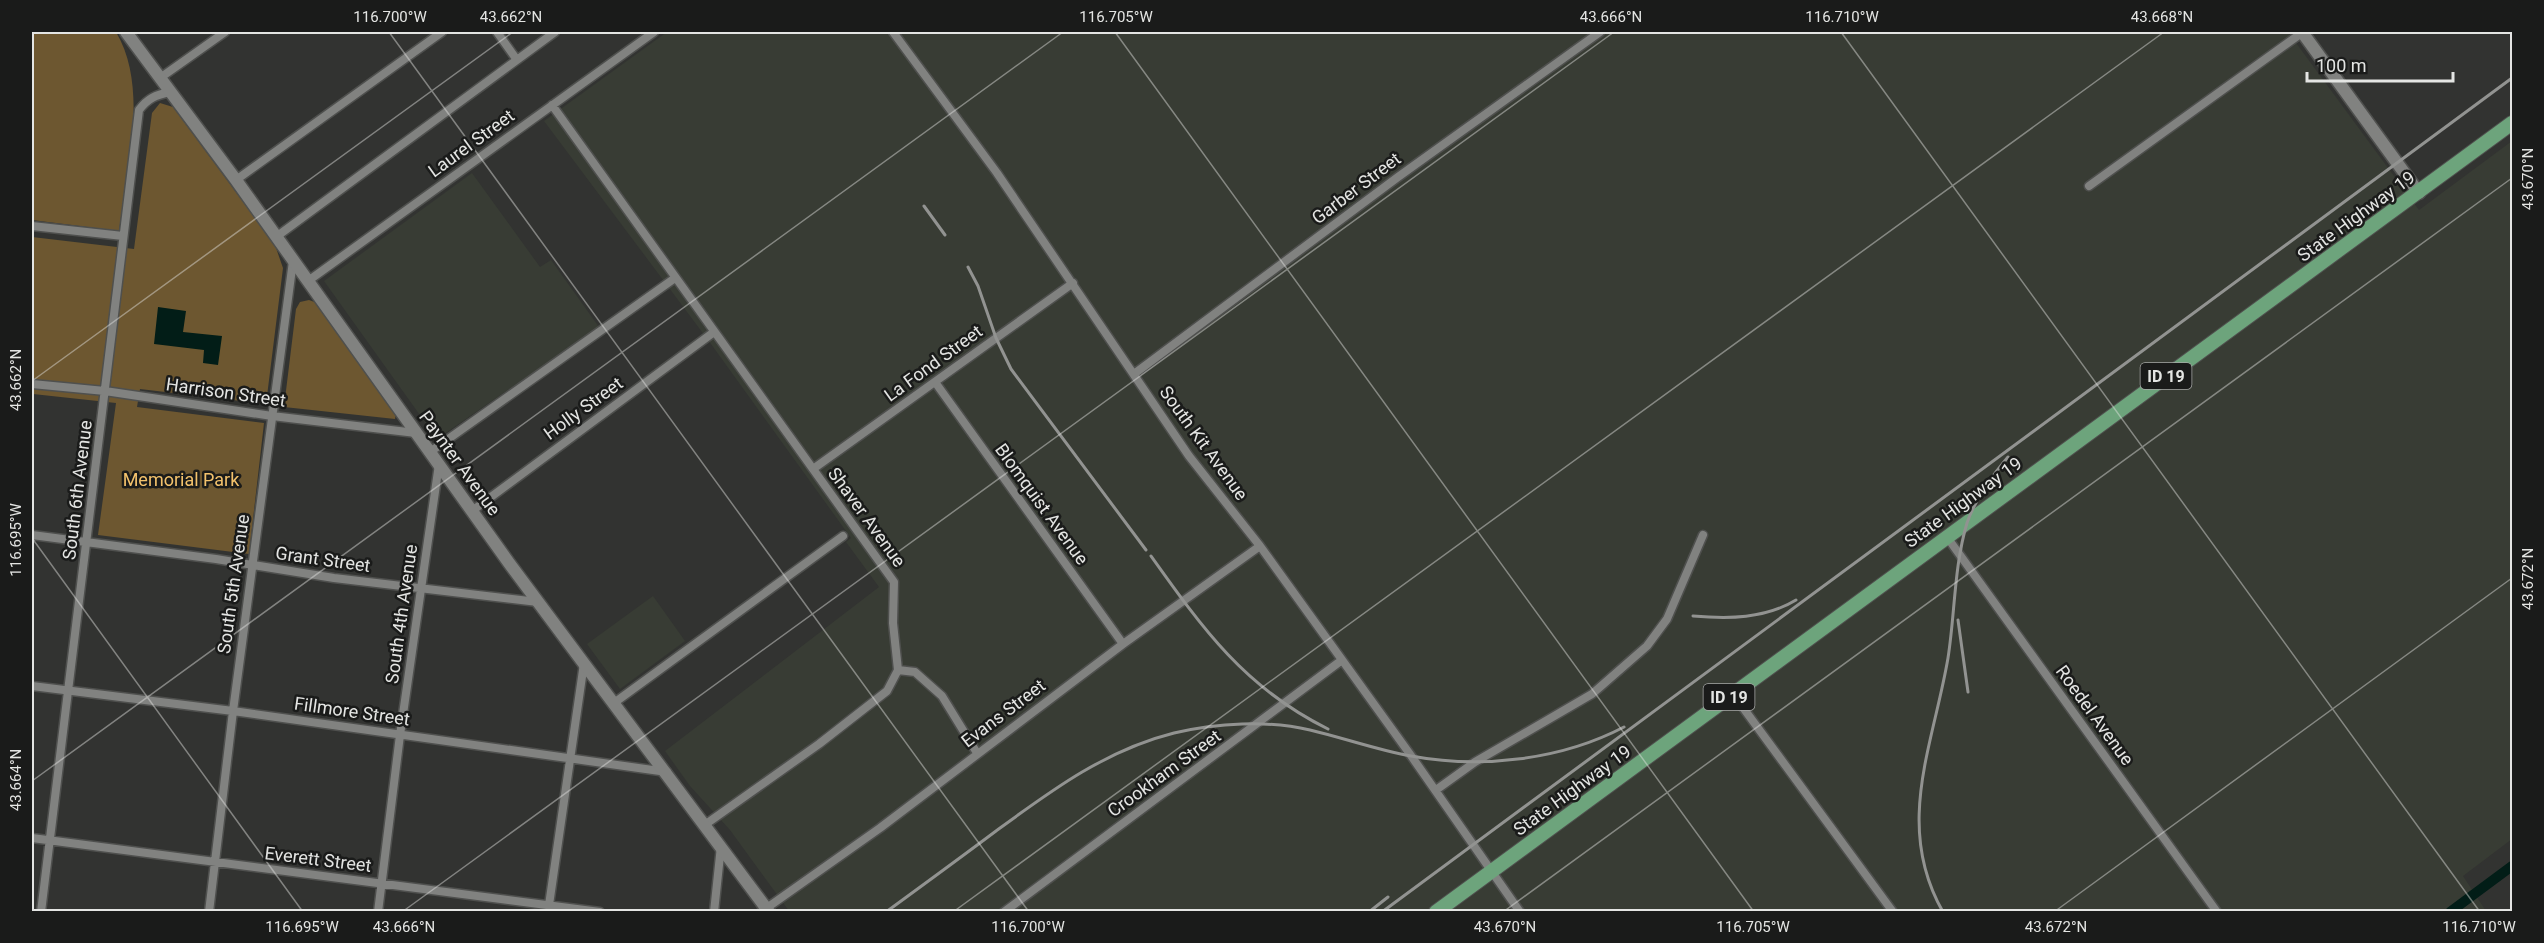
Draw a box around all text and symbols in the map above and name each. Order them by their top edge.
text: 116.700°W [353,8,427,26]
text: 43.662°N [480,8,542,26]
text: 116.705°W [1079,8,1153,26]
text: 43.666°N [1580,8,1642,26]
text: 116.710°W [1805,8,1879,26]
text: 43.668°N [2131,8,2193,26]
scale bar [2307,45,2452,83]
text: 100 m [2316,55,2367,76]
street label: Laurel Street [424,105,518,181]
street label: Garber Street [1307,148,1405,228]
text: 43.670°N [2519,148,2537,210]
street label: State Highway 19 [2293,166,2419,266]
street label: La Fond Street [880,320,986,406]
text: 43.662°N [7,349,25,411]
road number: ID 19 [2140,363,2192,389]
street label: Holly Street [539,372,627,444]
street label: Harrison Street [165,373,287,411]
street label: South Kit Avenue [1156,382,1252,504]
street label: Paynter Avenue [415,407,505,519]
street label: South 6th Avenue [58,419,96,561]
street label: Blomquist Avenue [991,439,1093,569]
street label: State Highway 19 [1900,452,2026,552]
street label: Shaver Avenue [824,463,910,571]
park label: Memorial Park [123,469,240,490]
text: 116.695°W [7,503,25,577]
street label: South 5th Avenue [213,513,253,655]
street label: Grant Street [274,542,372,576]
street label: South 4th Avenue [381,543,421,685]
text: 43.672°N [2519,548,2537,610]
street label: Roedel Avenue [2052,661,2138,769]
street label: Evans Street [957,675,1049,751]
road number: ID 19 [1704,684,1754,710]
street label: Fillmore Street [293,692,411,730]
street label: Crookham Street [1103,725,1225,821]
street label: State Highway 19 [1509,740,1635,840]
text: 43.664°N [7,749,25,811]
street label: Everett Street [263,842,373,876]
text: 116.695°W [265,918,339,936]
text: 43.666°N [373,918,435,936]
text: 116.700°W [991,918,1065,936]
text: 43.670°N [1474,918,1536,936]
text: 116.705°W [1716,918,1790,936]
text: 43.672°N [2025,918,2087,936]
text: 116.710°W [2442,918,2516,936]

